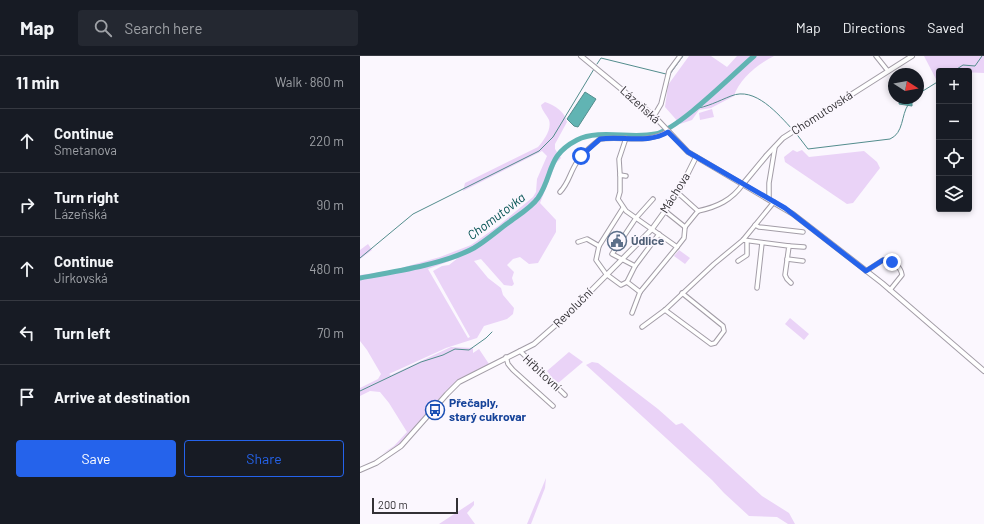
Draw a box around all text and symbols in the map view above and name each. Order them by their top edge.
search box [78,10,358,46]
text: Map [20,16,54,39]
icon: search [92,17,114,39]
text: Search here [124,19,202,37]
text: Map [796,19,821,36]
text: Directions [843,19,905,36]
text: Saved [927,19,964,36]
north arrow [888,68,924,104]
map controls [936,68,972,212]
button: + [936,68,972,104]
text: 11 min [16,72,59,92]
text: Walk · 860 m [275,74,344,90]
street label: Lázeňská [618,83,664,126]
street label: Chomutovská [788,87,855,137]
button: − [936,104,972,140]
text: Continue [54,124,114,142]
icon: ahead [16,130,38,152]
text: 220 m [309,133,344,149]
button: locate [936,140,972,176]
text: Smetanova [54,142,117,158]
route start [572,147,590,165]
street label: Máchova [656,170,692,215]
button: layers [936,176,972,212]
text: Turn right [54,188,119,206]
water label: Chomutovka [464,189,528,243]
icon: right [16,194,38,216]
text: 90 m [317,197,344,213]
text: Lázeňská [54,206,107,222]
public building icon: Údlice [606,230,628,252]
place label: Údlice [631,233,665,247]
text: Continue [54,252,114,270]
route end [883,253,901,271]
icon: ahead [16,258,38,280]
text: 480 m [309,261,344,277]
text: Jirkovská [54,270,108,286]
street label: Revoluční [550,284,595,330]
icon: left [16,322,38,344]
text: Turn left [54,324,110,342]
text: 70 m [317,325,344,341]
street label: Hřbitovní [521,351,565,394]
icon: arrive [16,386,38,408]
text: Arrive at destination [54,388,190,406]
place label: Přečaply, starý cukrovar [449,395,527,423]
bus stop icon: Přečaply, starý cukrovar [424,399,446,421]
button: Save [16,440,176,477]
button: Share [184,440,344,477]
scale bar [372,496,458,515]
text: 200 m [378,498,408,511]

